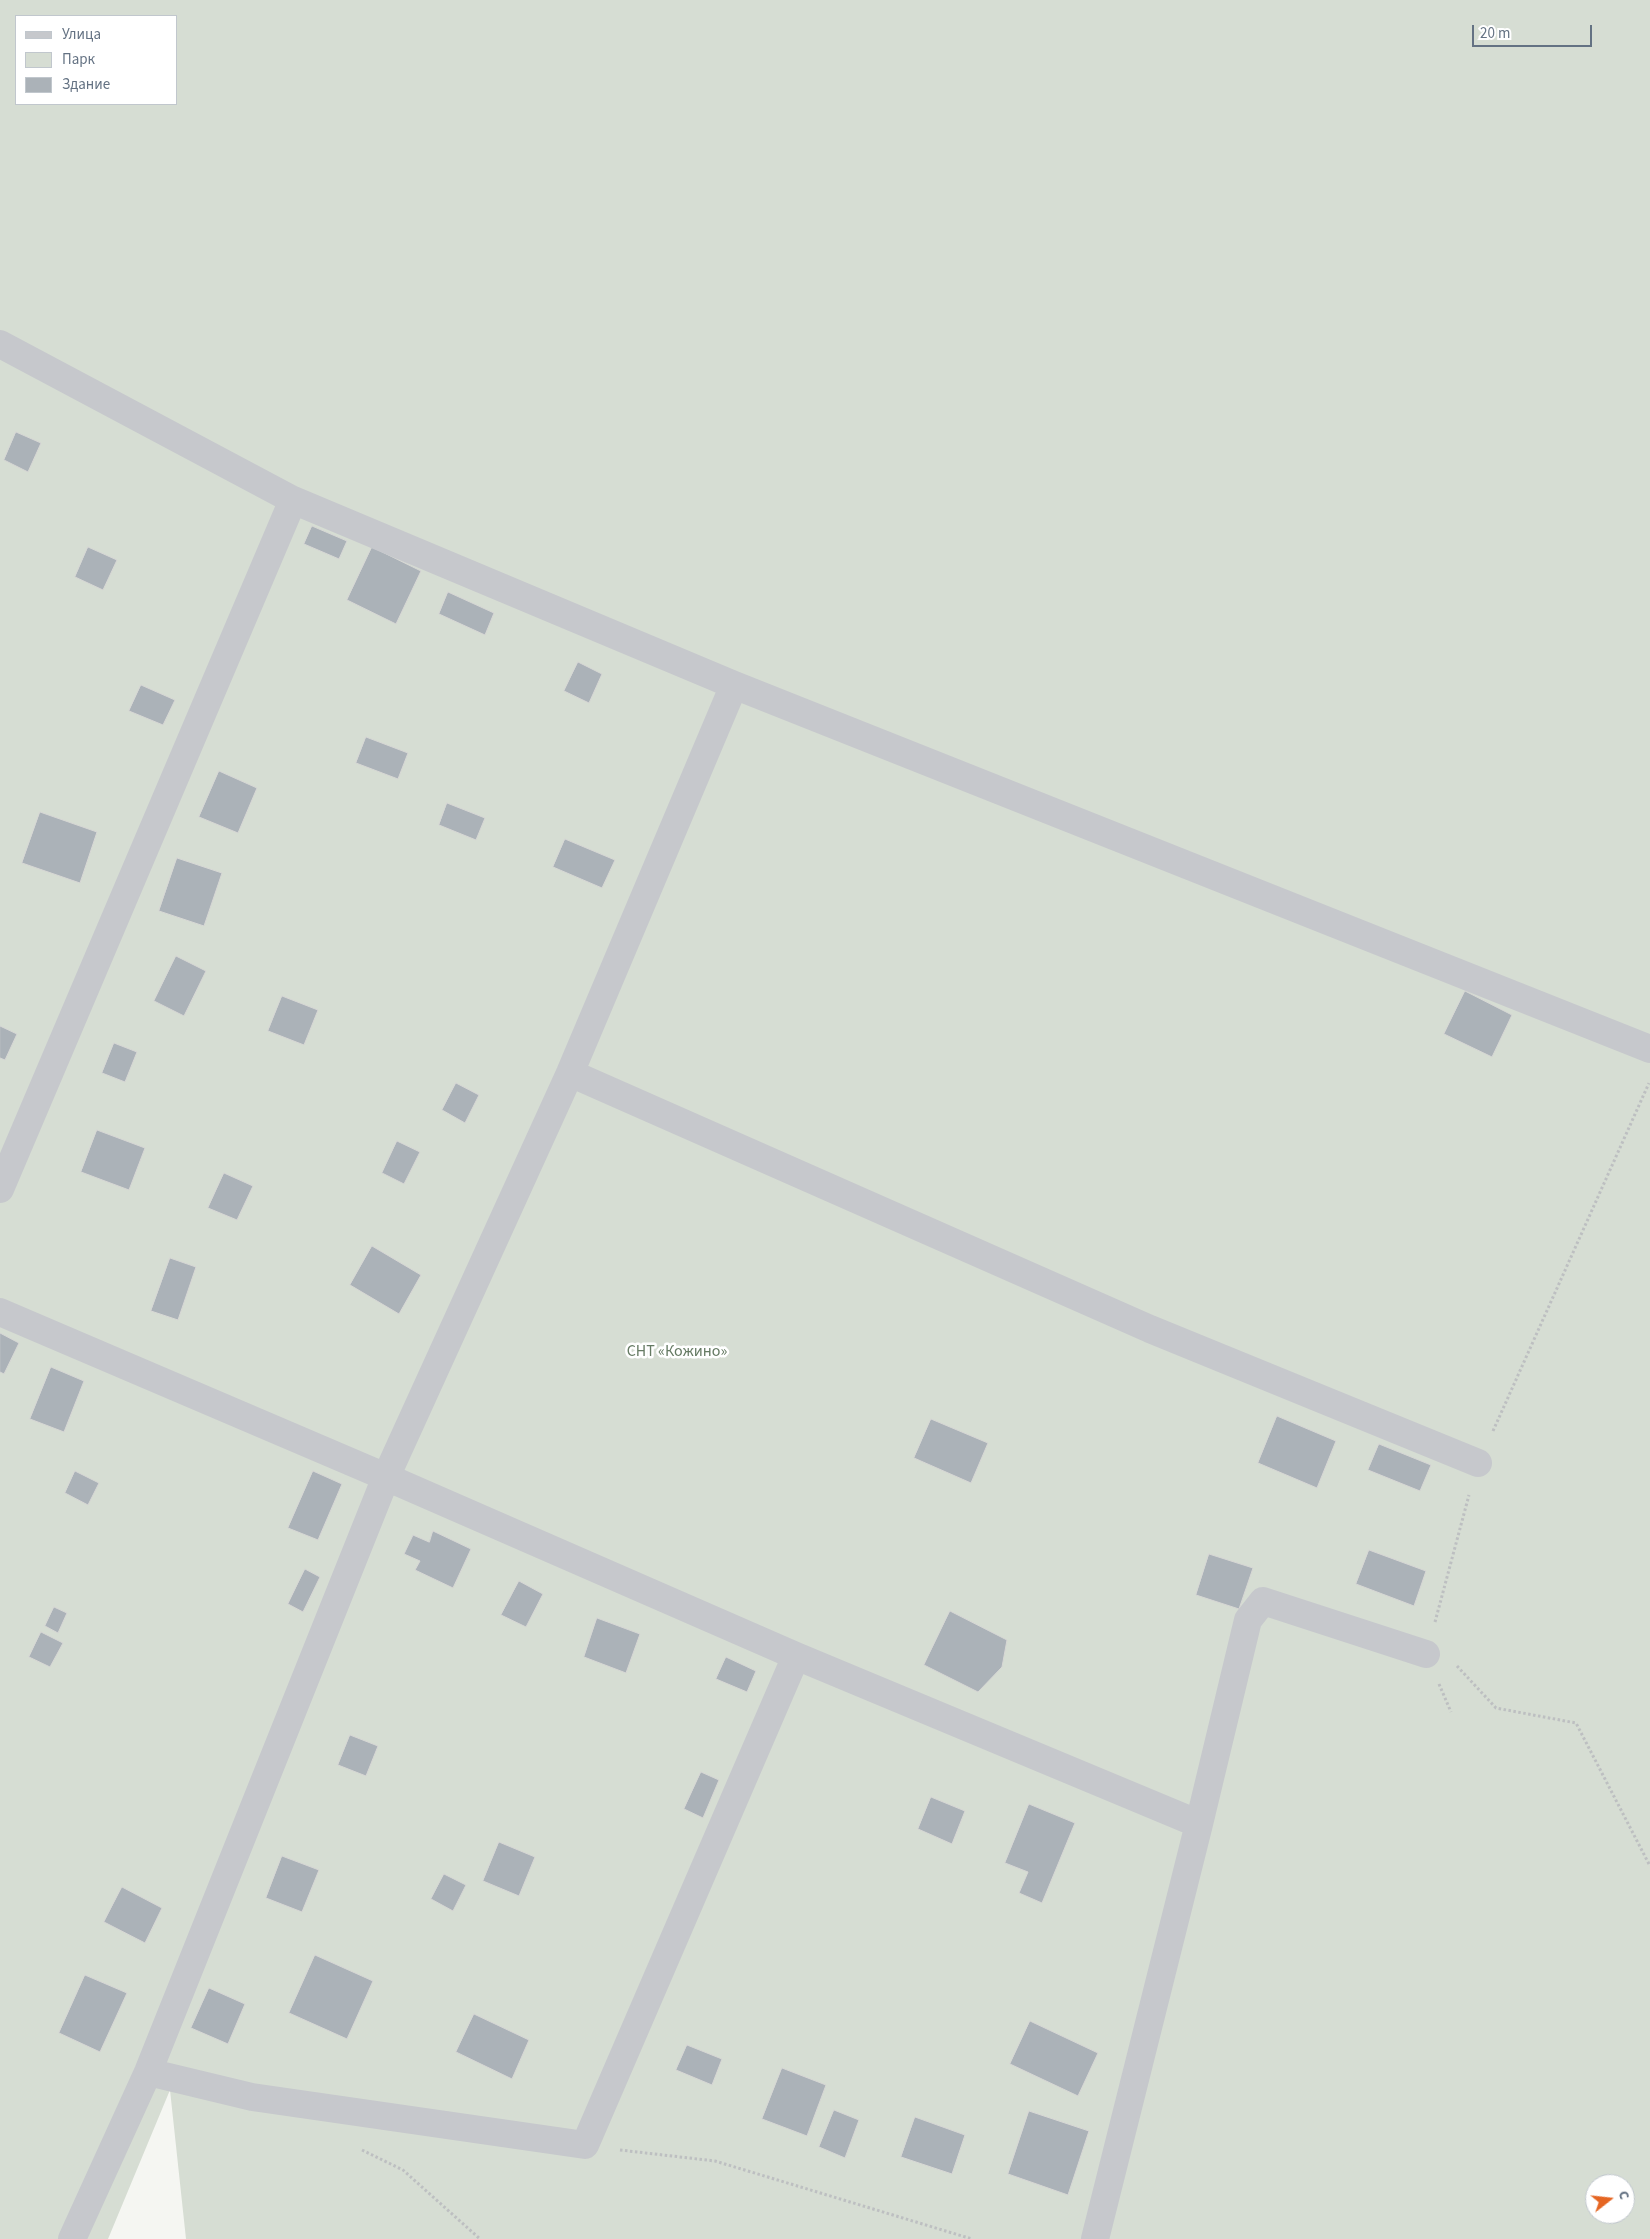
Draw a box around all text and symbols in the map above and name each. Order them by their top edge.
legend [15,15,178,105]
scale bar [1475,15,1595,47]
text: 20 m [1480,23,1510,44]
text: Улица [62,24,101,45]
text: Парк [62,49,95,70]
text: Здание [62,74,110,95]
park label: СНТ «Кожино» [627,1342,727,1362]
north arrow [1585,2174,1635,2224]
text: С [1613,2188,1634,2202]

